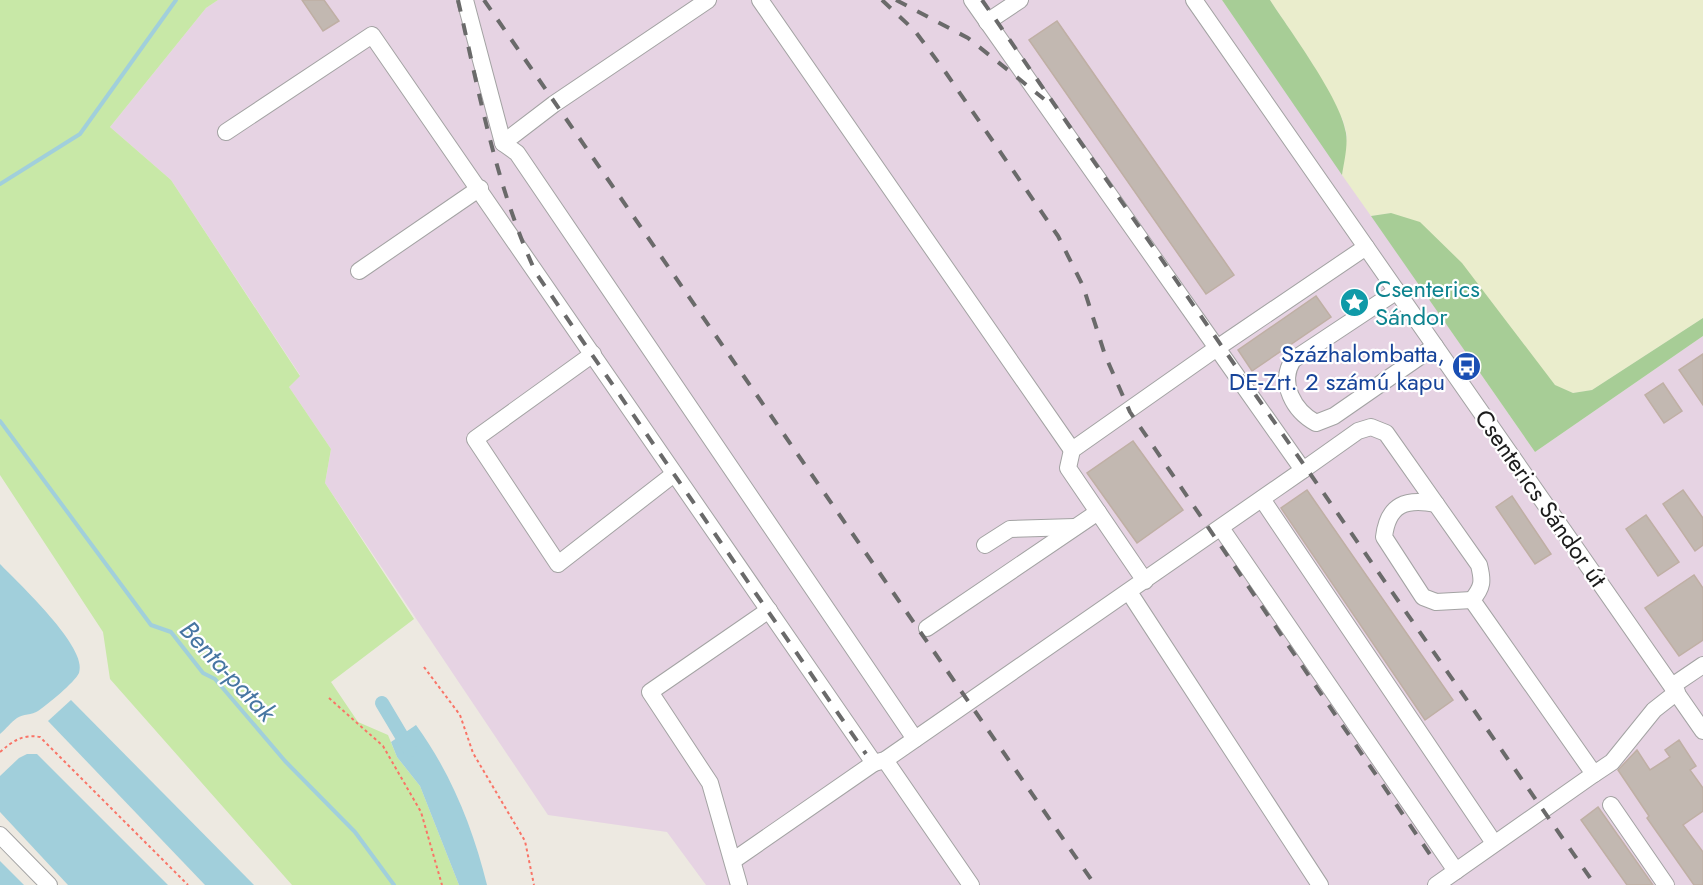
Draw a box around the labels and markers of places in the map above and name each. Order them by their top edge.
place label: Csenterics Sándor [1375,271,1480,334]
place icon: Csenterics Sándor [1338,286,1370,318]
place label: Százhalombatta, DE-Zrt. 2 számú kapu [1229,336,1445,399]
bus stop icon: Százhalombatta, DE-Zrt. 2 számú kapu [1450,351,1482,383]

